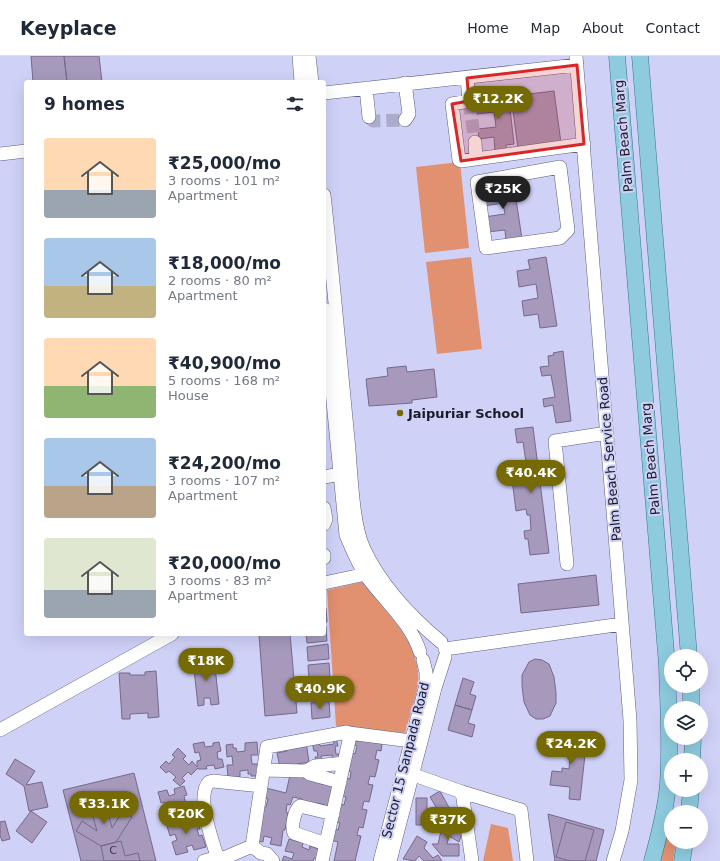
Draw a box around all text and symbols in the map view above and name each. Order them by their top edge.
text: Keyplace [20,17,117,39]
text: Home [467,20,509,36]
text: Map [531,20,560,36]
text: About [582,20,624,36]
text: Contact [646,20,700,36]
street label: Palm Beach Marg [611,79,636,193]
pin: ₹12.2K [465,86,531,120]
text: ₹12.2K [472,91,524,106]
icon: filters [284,93,306,115]
text: 9 homes [44,94,125,114]
text: ₹25,000/mo [168,153,281,173]
icon: home [76,154,124,202]
text: 3 rooms · 101 m² [168,173,280,188]
pin: ₹25K [479,176,527,210]
text: ₹25K [484,181,522,196]
text: Apartment [168,188,238,203]
text: ₹18,000/mo [168,253,281,273]
icon: home [76,254,124,302]
text: 2 rooms · 80 m² [168,273,272,288]
text: Apartment [168,288,238,303]
text: ₹40,900/mo [168,353,281,373]
icon: home [76,354,124,402]
text: 5 rooms · 168 m² [168,373,280,388]
street label: Palm Beach Service Road [595,376,624,542]
text: House [168,388,209,403]
street label: Palm Beach Marg [638,402,663,516]
place label: Jaipuriar School [407,406,524,421]
marker: Jaipuriar School [395,408,405,418]
text: ₹24,200/mo [168,453,281,473]
icon: home [76,454,124,502]
pin: ₹40.4K [498,460,564,494]
text: ₹40.4K [505,465,557,480]
text: 3 rooms · 107 m² [168,473,280,488]
text: Apartment [168,488,238,503]
text: ₹20,000/mo [168,553,281,573]
icon: home [76,554,124,602]
text: 3 rooms · 83 m² [168,573,272,588]
text: Apartment [168,588,238,603]
pin: ₹18K [182,648,230,682]
map controls [664,649,708,849]
button: locate [664,649,708,693]
text: ₹18K [187,653,225,668]
pin: ₹40.9K [287,676,353,710]
text: ₹40.9K [294,681,346,696]
street label: Sector 15 Sanpada Road [379,681,432,840]
button: layers [664,701,708,745]
pin: ₹24.2K [538,731,604,765]
text: ₹24.2K [545,736,597,751]
button: + [664,753,708,797]
pin: ₹33.1K [71,791,137,825]
text: ₹33.1K [78,796,130,811]
pin: ₹20K [162,801,210,835]
button: − [664,805,708,849]
text: ₹20K [167,806,205,821]
pin: ₹37K [424,807,472,841]
text: ₹37K [429,812,467,827]
house number: C [109,844,117,857]

